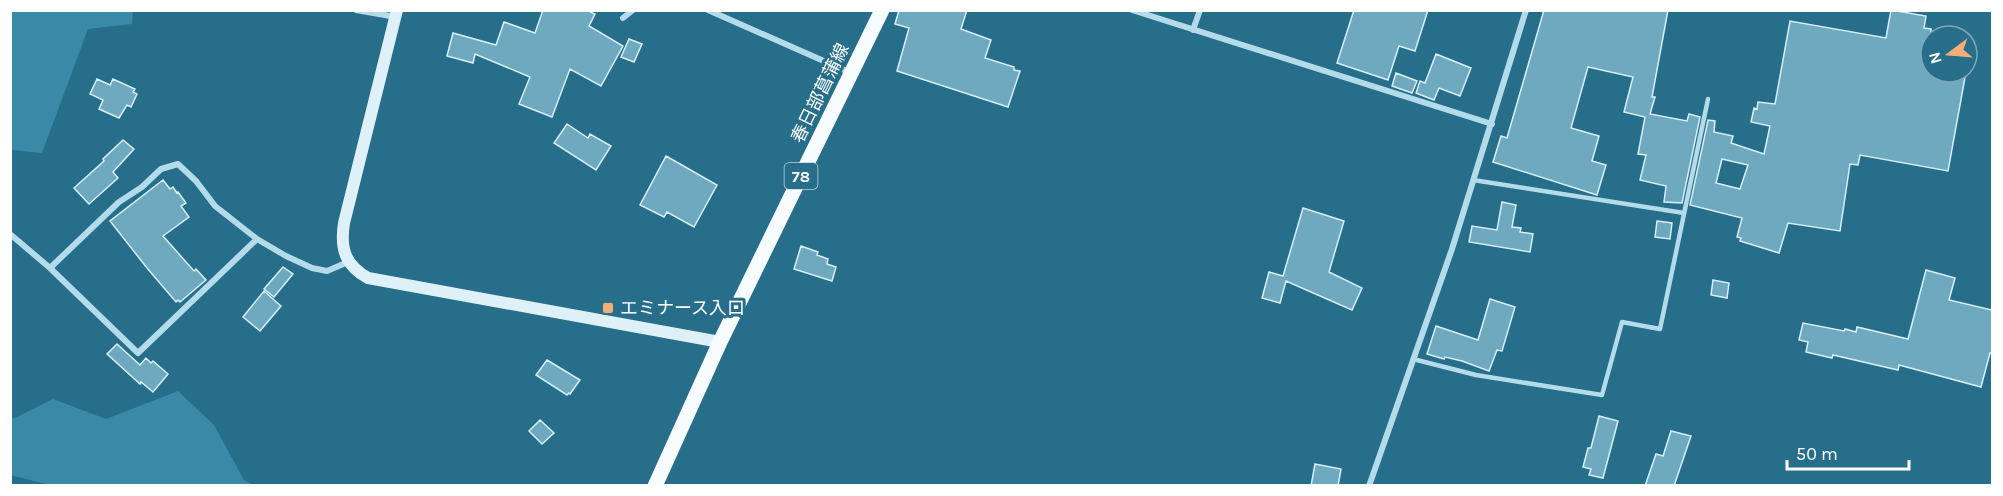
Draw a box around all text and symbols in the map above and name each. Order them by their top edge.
north arrow [1919,24,1979,84]
street label: 春日部菖蒲線 [786,40,854,146]
text: N [1924,50,1946,66]
road number: 78 [784,163,818,189]
place label: エミナース入口 [620,297,745,319]
marker: エミナース入口 [601,301,615,315]
scale bar [1787,433,1908,471]
text: 50 m [1796,443,1838,465]

